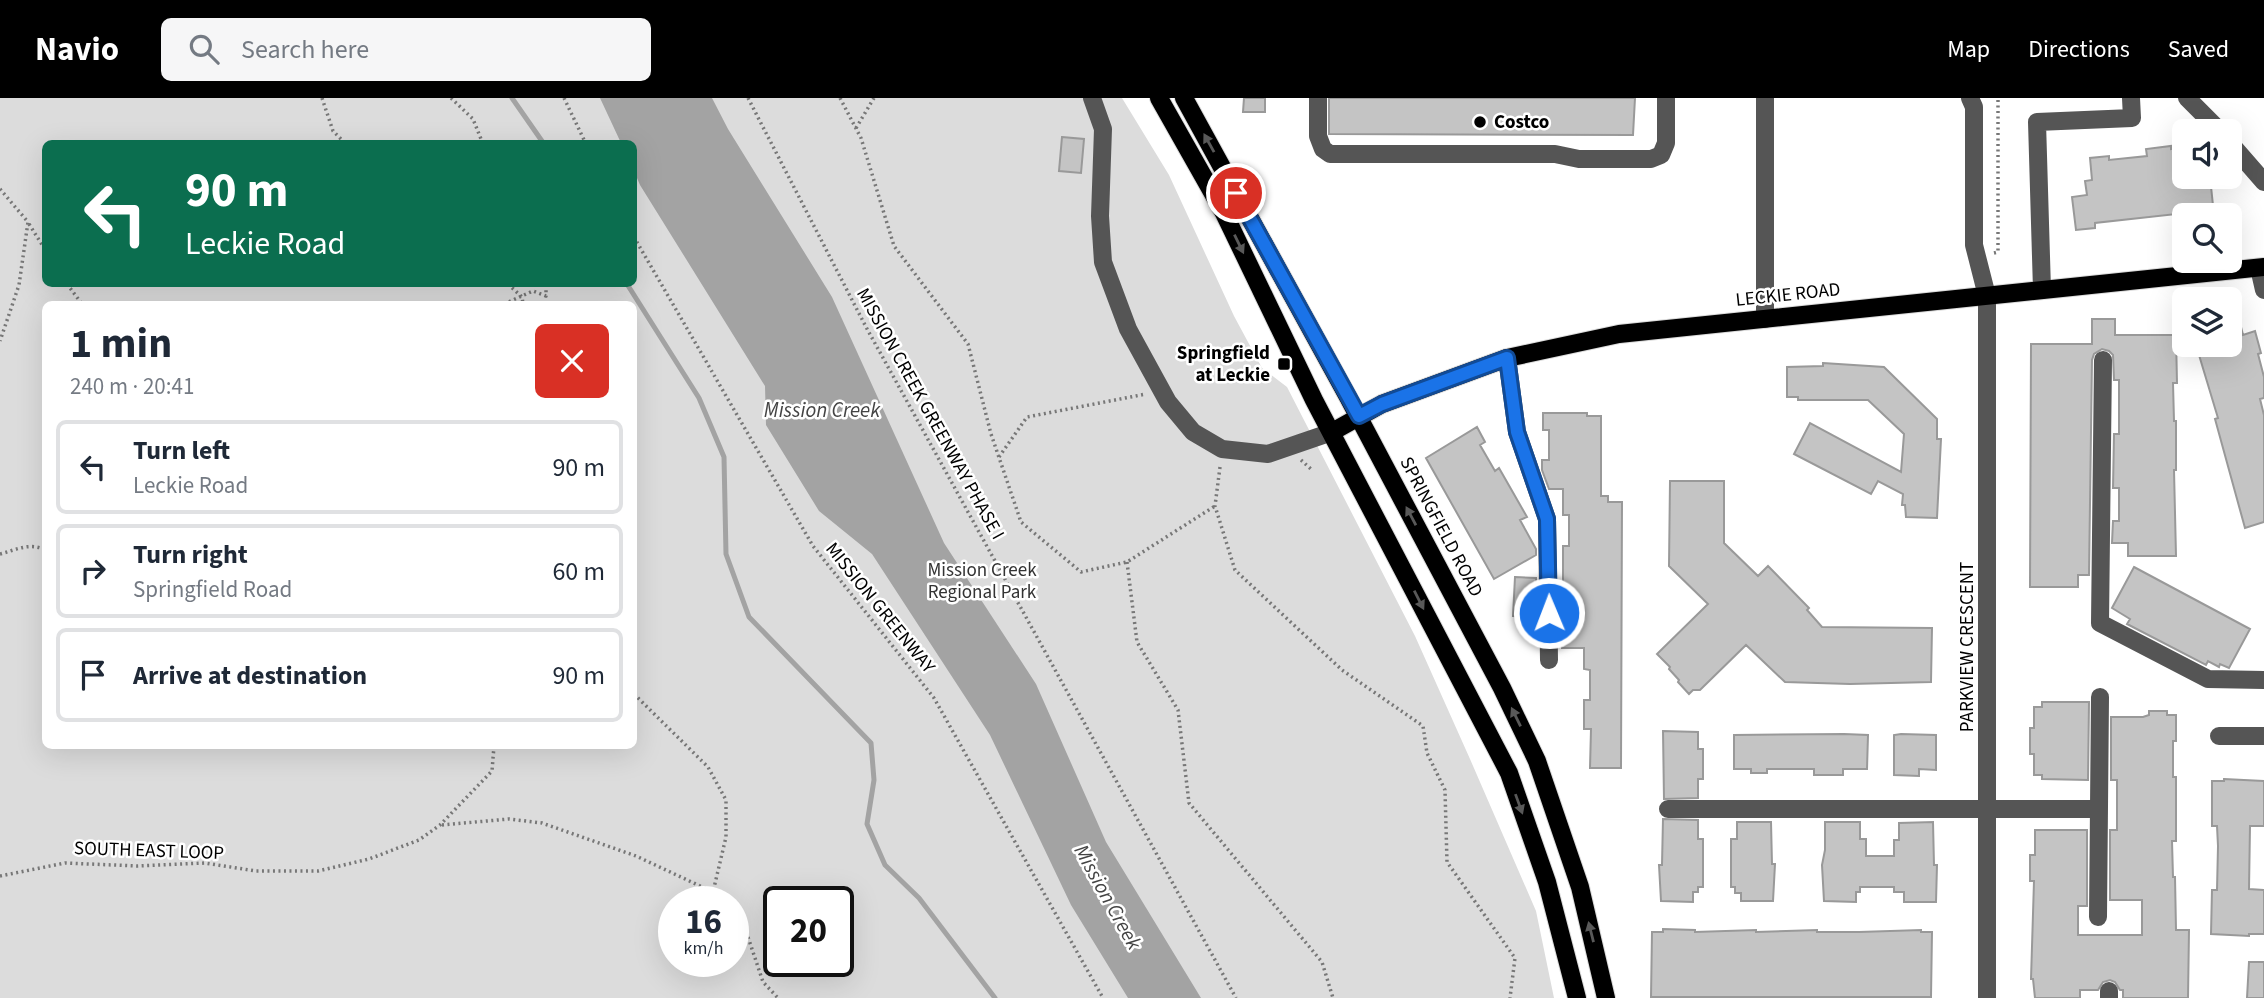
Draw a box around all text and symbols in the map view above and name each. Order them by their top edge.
search box [161,18,651,81]
text: Navio [35,26,119,73]
icon: search [185,30,223,68]
text: Search here [241,31,369,68]
text: Map [1947,32,1990,67]
text: Directions [2028,32,2130,67]
text: Saved [2168,32,2229,67]
place label: Costco [1494,109,1549,136]
marker: Costco [1472,114,1488,130]
map controls [2172,119,2242,357]
button: sound [2172,119,2242,189]
one-way arrow [1203,134,1215,153]
text: 90 m [185,156,289,226]
pin [1206,163,1266,223]
icon: left [70,168,161,259]
icon: arrive [1217,174,1255,212]
button: search [2172,203,2242,273]
text: Leckie Road [185,221,345,267]
one-way arrow [1233,234,1245,254]
street label: LECKIE ROAD [1734,276,1842,314]
street label: MISSION CREEK GREENWAY PHASE I [849,283,1011,545]
button: layers [2172,287,2242,357]
text: 1 min [70,314,172,374]
button: close [535,324,609,398]
place label: Springfield at Leckie [1177,340,1270,389]
marker: Springfield at Leckie [1276,356,1292,372]
text: 240 m · 20:41 [70,370,194,403]
water label: Mission Creek [764,395,881,425]
text: Turn left [133,432,230,469]
icon: left [74,448,112,486]
text: 90 m [552,449,605,486]
street label: SPRINGFIELD ROAD [1393,452,1489,602]
text: Leckie Road [133,469,248,502]
one-way arrow [1405,506,1417,525]
text: Turn right [133,536,248,573]
street label: MISSION GREENWAY [819,537,942,680]
icon: right [74,552,112,590]
text: 60 m [552,553,605,590]
park label: Mission Creek Regional Park [927,557,1037,606]
street label: PARKVIEW CRESCENT [1954,562,1981,732]
text: Springfield Road [133,573,292,606]
position arrow [1512,576,1586,650]
one-way arrow [1413,590,1425,610]
icon: arrive [74,656,112,694]
text: Arrive at destination [133,657,367,694]
text: 90 m [552,657,605,694]
one-way arrow [1510,707,1522,727]
one-way arrow [1514,793,1525,814]
street label: SOUTH EAST LOOP [73,835,225,867]
water label: Mission Creek [1067,839,1150,956]
speed limit sign: 20 [763,886,854,977]
text: 16 [685,897,722,947]
one-way arrow [1585,920,1596,942]
text: km/h [684,936,723,961]

